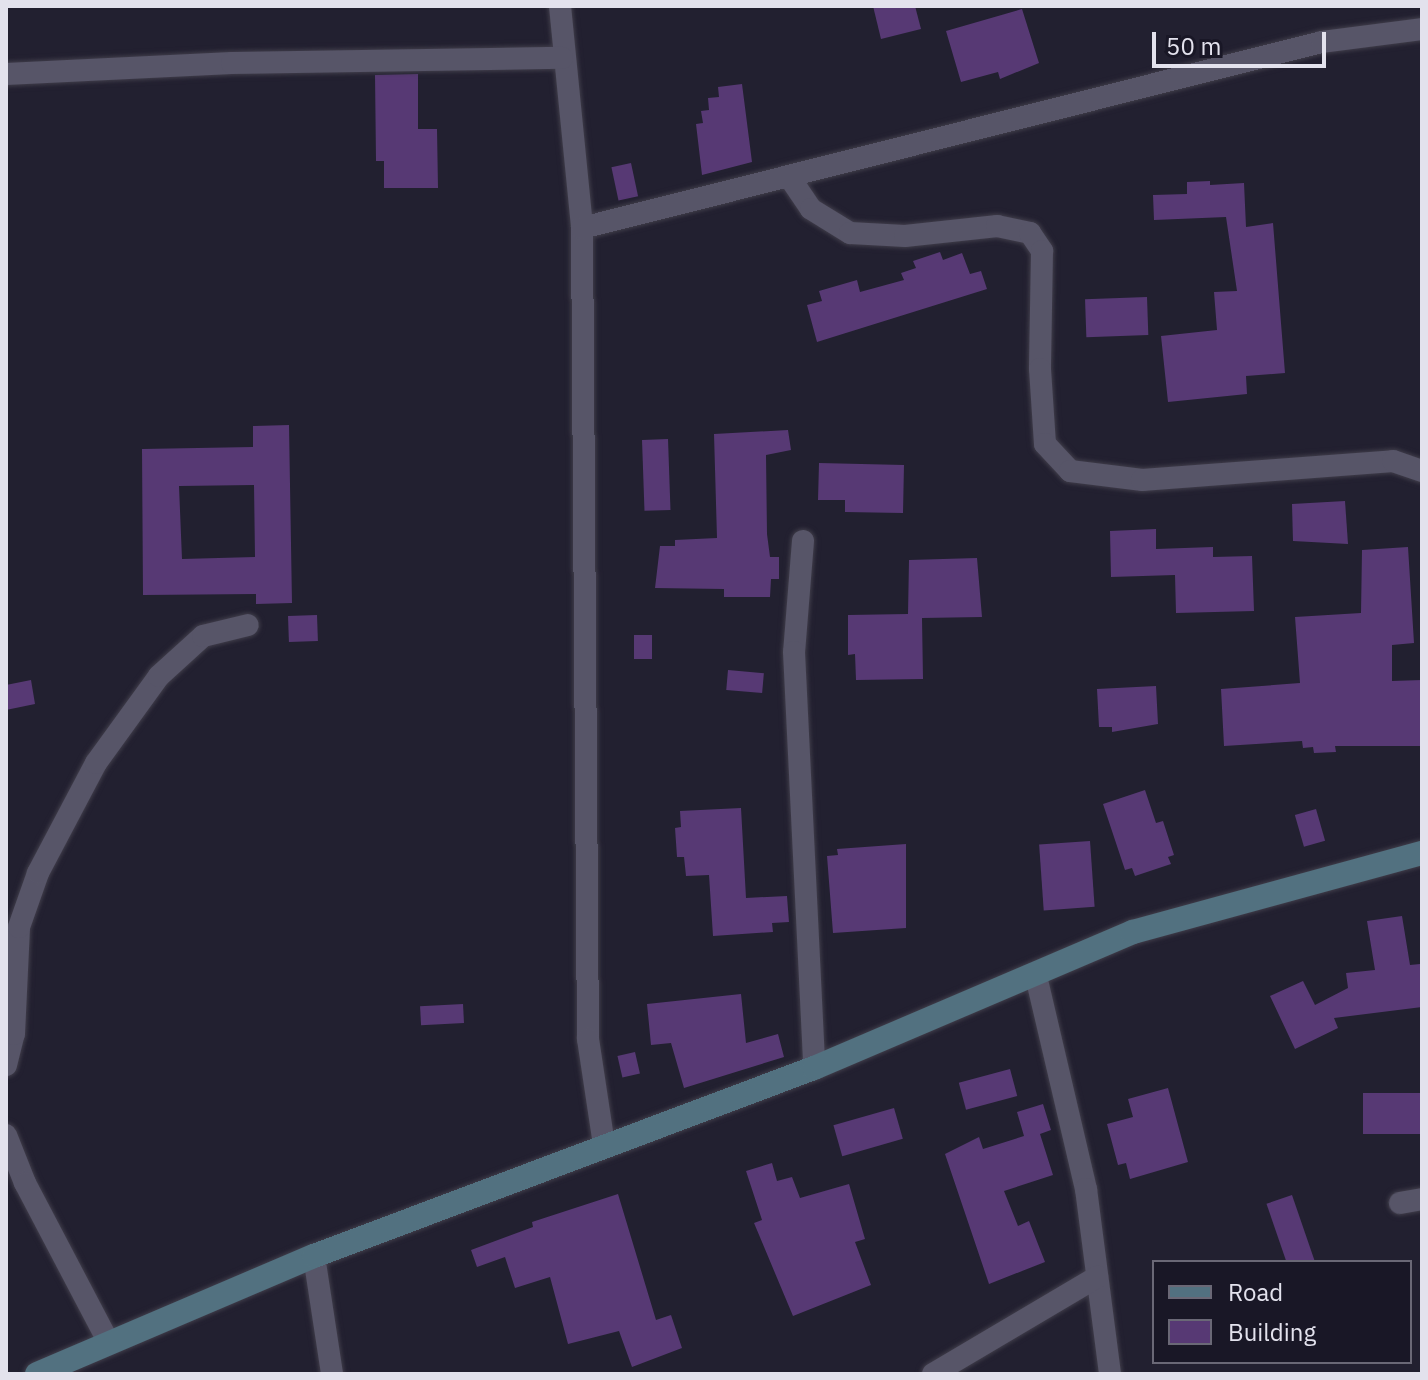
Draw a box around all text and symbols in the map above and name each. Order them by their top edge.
scale bar [1156,16,1330,66]
text: 50 m [1166,30,1221,62]
legend [1152,1260,1412,1364]
text: Road [1228,1276,1283,1308]
text: Building [1228,1316,1316,1348]

